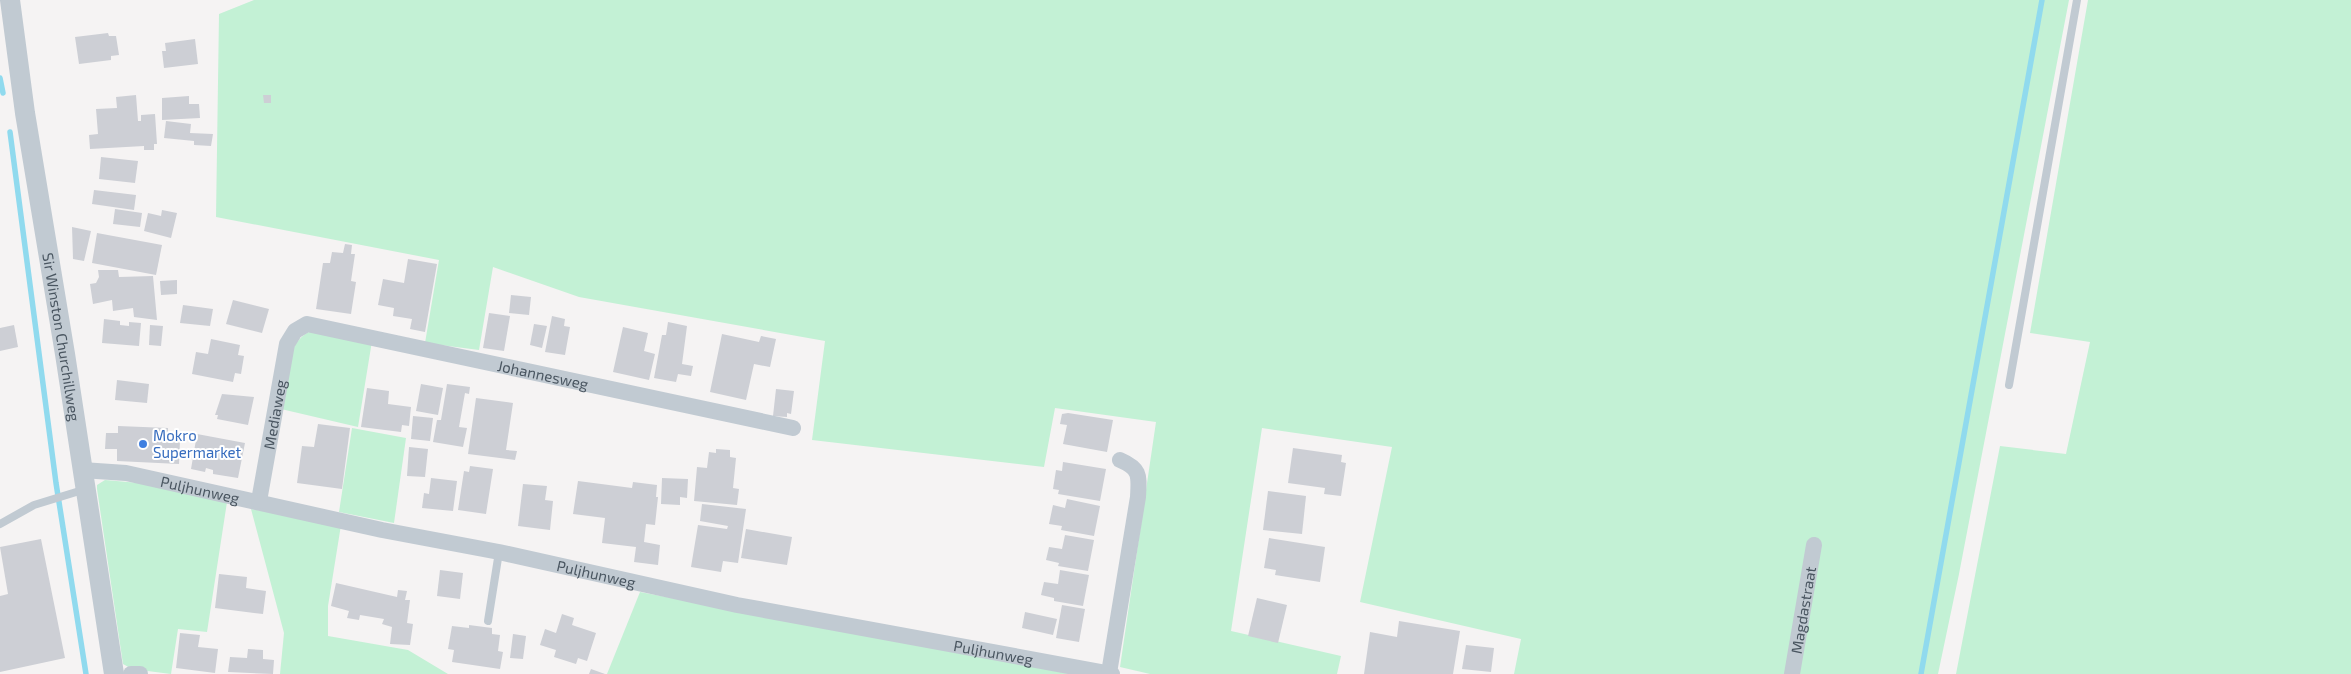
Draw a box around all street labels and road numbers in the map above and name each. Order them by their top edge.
street label: Sir Winston Churchillweg [39,251,84,423]
street label: Johannesweg [496,356,591,393]
street label: Mediaweg [259,377,290,451]
street label: Puljhunweg [159,472,242,507]
street label: Puljhunweg [555,556,638,591]
street label: Magdastraat [1787,565,1819,655]
street label: Puljhunweg [952,636,1035,668]

